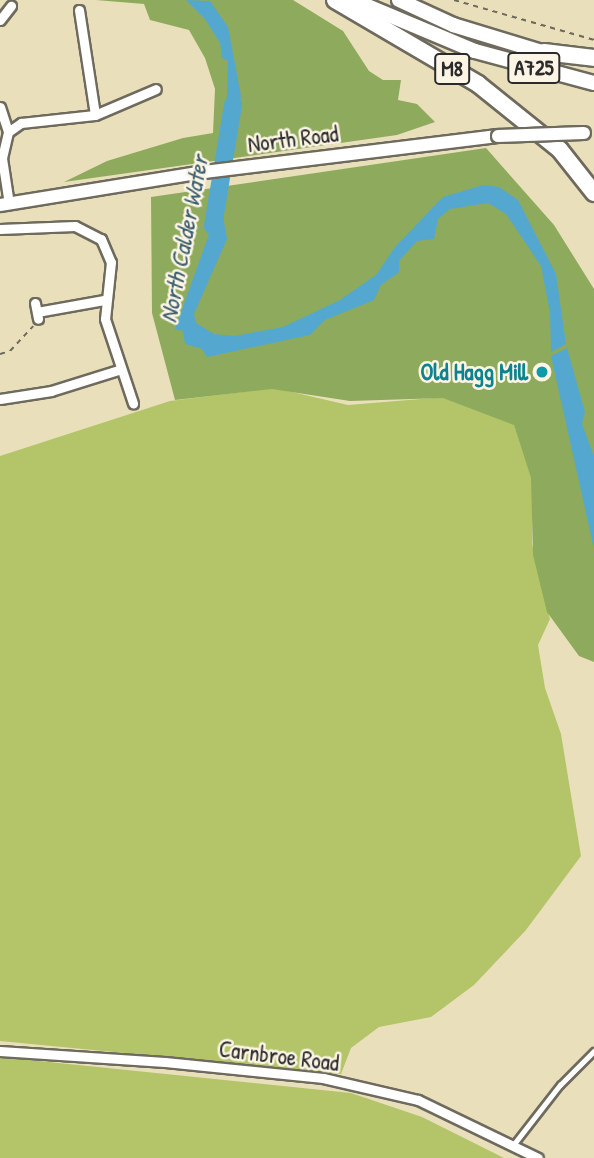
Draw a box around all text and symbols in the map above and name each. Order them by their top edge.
road number: A725 [506,50,562,86]
road number: M8 [433,52,471,86]
street label: North Road [246,120,340,158]
water label: North Calder Water [154,153,214,325]
place label: Old Hagg Mill [421,358,528,386]
marker: Old Hagg Mill [534,364,550,380]
street label: Carnbroe Road [217,1035,341,1077]

